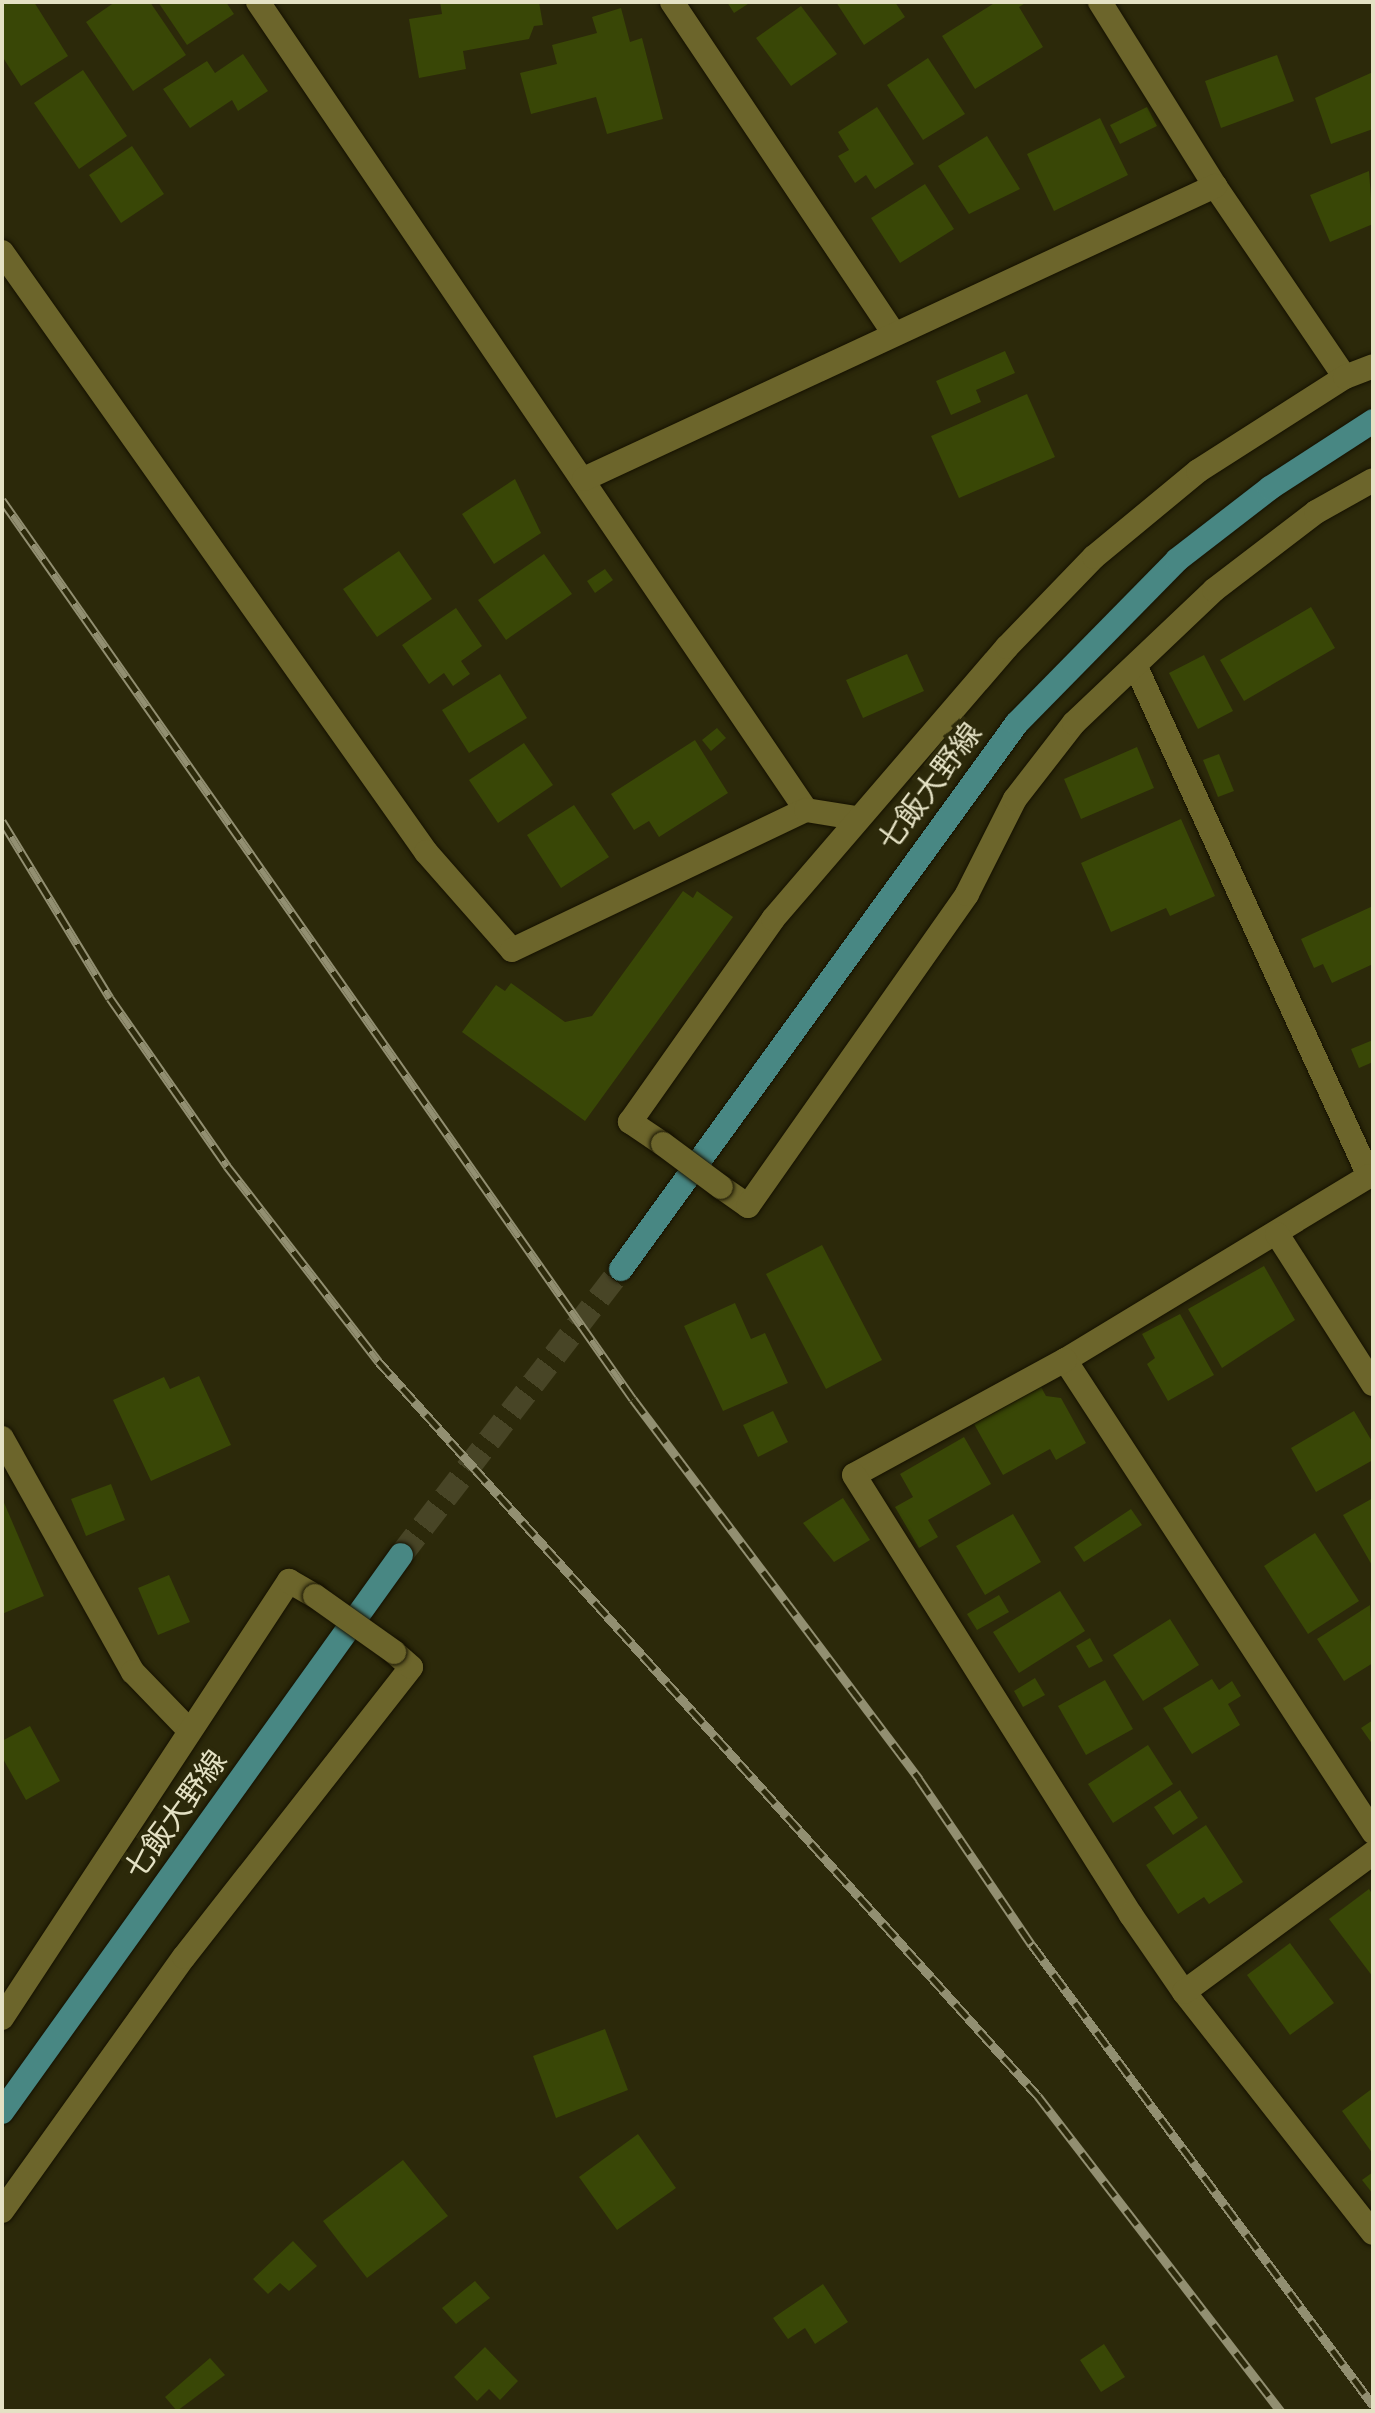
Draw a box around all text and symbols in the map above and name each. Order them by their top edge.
street label: 七飯大野線 [870,716,990,858]
street label: 七飯大野線 [117,1744,235,1886]

